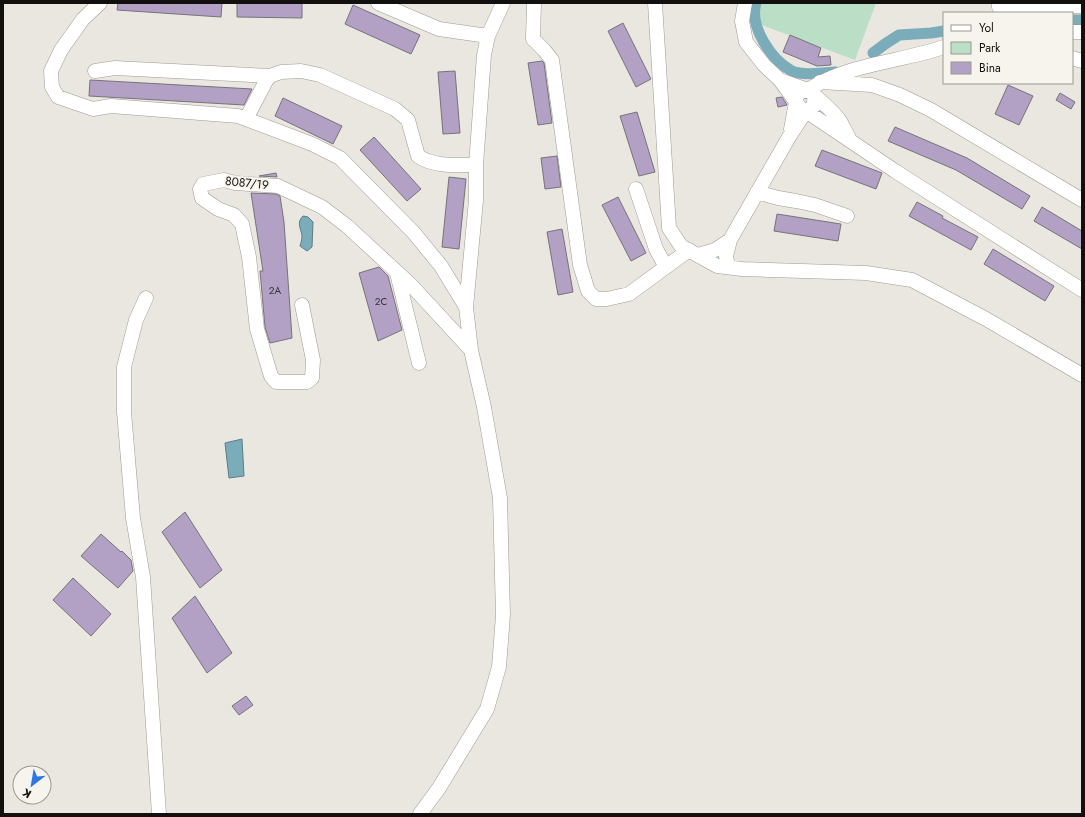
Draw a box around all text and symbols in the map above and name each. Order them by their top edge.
legend [943,12,1073,84]
text: Yol [979,19,994,37]
text: Park [979,39,1001,57]
text: Bina [979,59,1001,77]
street label: 8087/19 [224,172,270,194]
house number: 2A [269,283,282,298]
house number: 2C [375,294,387,309]
north arrow [12,765,52,805]
text: K [19,785,34,802]

